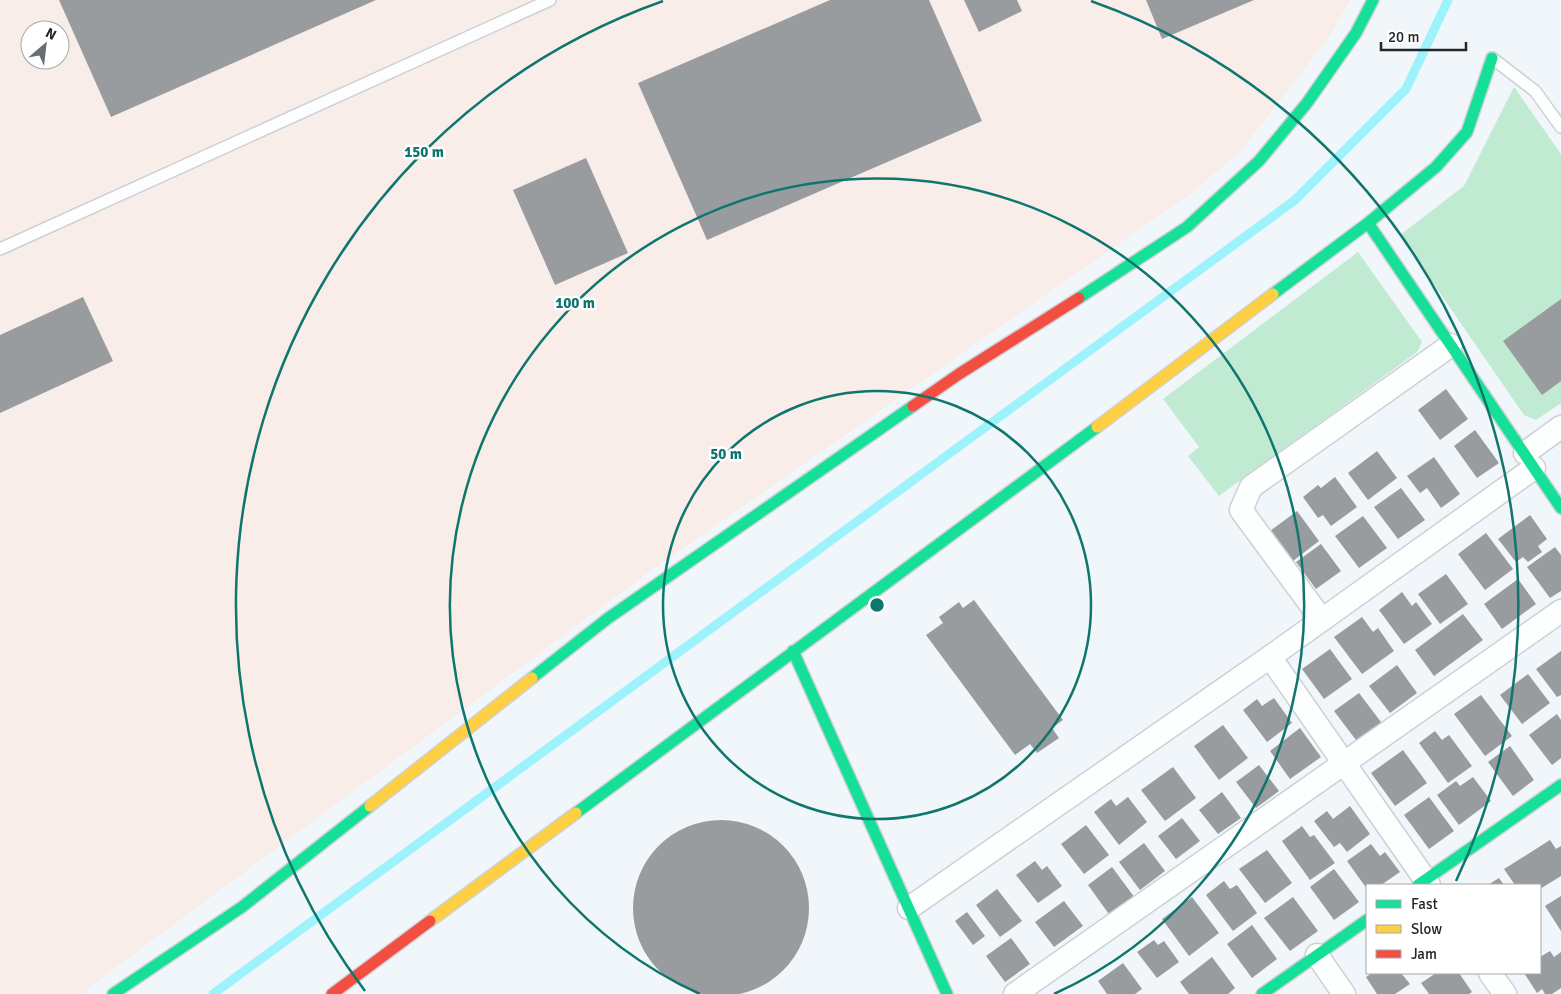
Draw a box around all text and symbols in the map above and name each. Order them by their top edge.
north arrow [20,20,70,70]
scale bar [1381,20,1466,52]
text: N [43,24,59,44]
text: 20 m [1388,28,1419,46]
text: 150 m [404,143,444,161]
text: 100 m [555,294,595,312]
text: 50 m [710,445,742,463]
centre of rings [868,596,886,614]
legend [1366,884,1541,974]
text: Fast [1411,895,1438,913]
text: Slow [1411,920,1442,938]
text: Jam [1411,945,1437,963]

